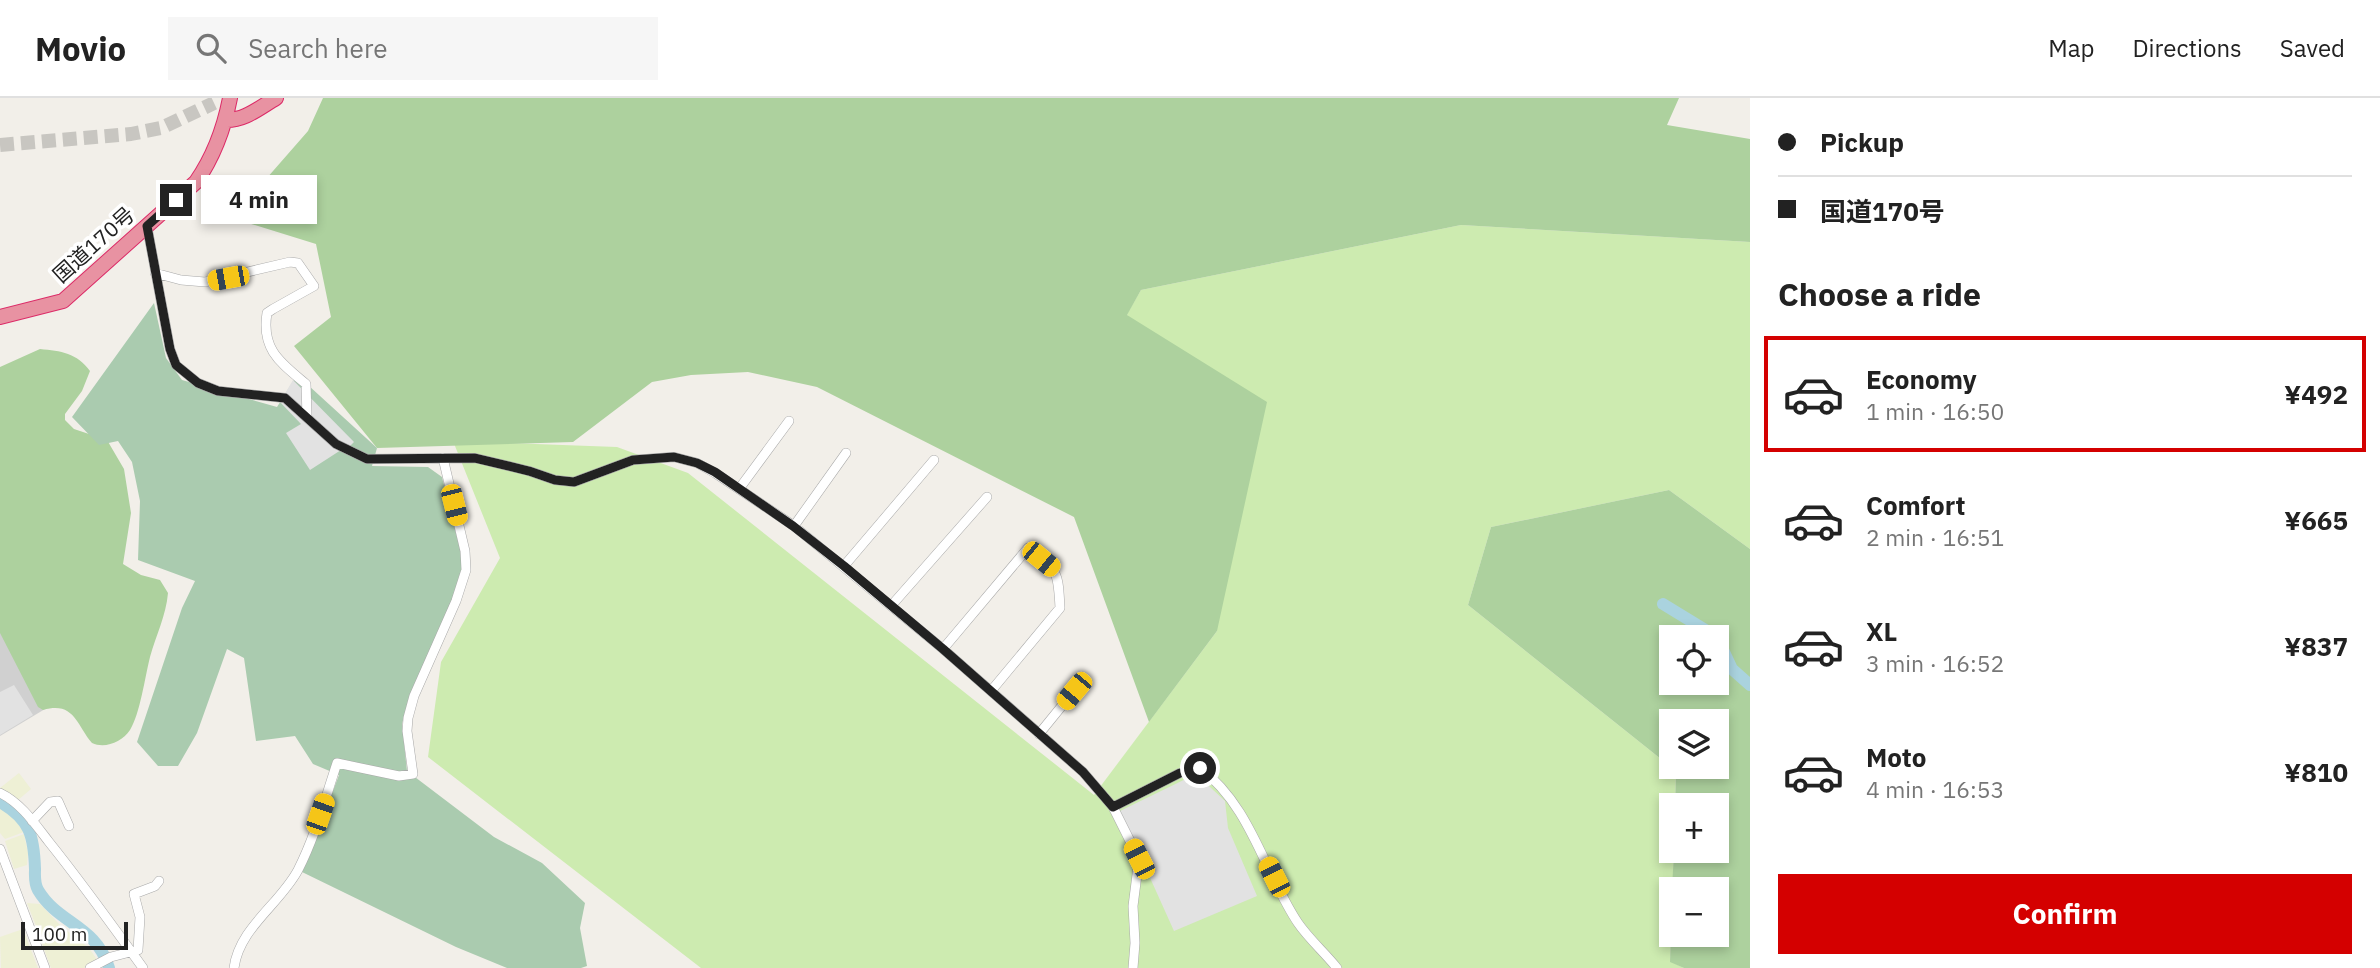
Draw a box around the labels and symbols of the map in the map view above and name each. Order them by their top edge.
callout: 4 min [200,176,316,224]
route end [160,184,192,216]
street label: 国道170号 [47,200,140,288]
car [206,264,251,292]
car [439,482,470,528]
car [1019,538,1064,580]
car [1053,668,1096,714]
route start [1184,752,1216,784]
car [304,791,337,837]
car [1121,836,1158,882]
car [1256,854,1293,900]
scale bar [21,919,128,951]

